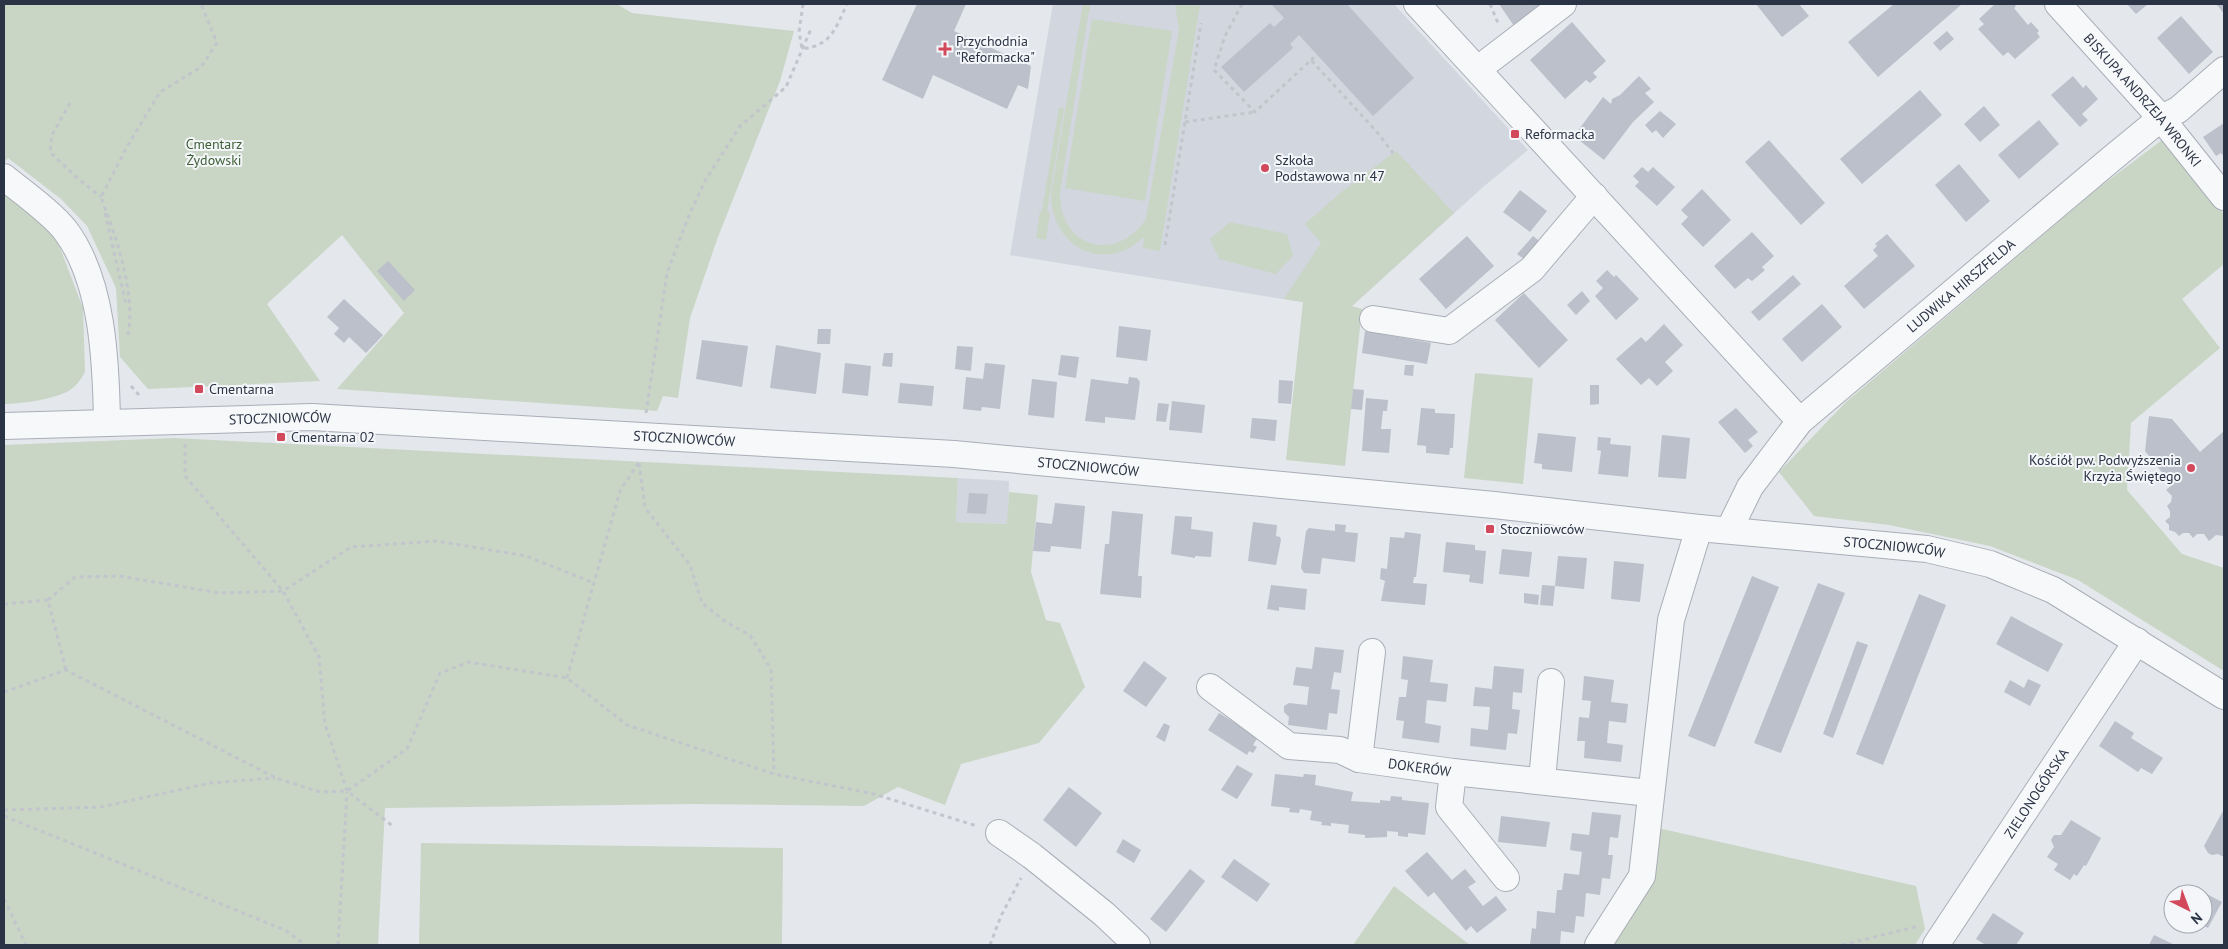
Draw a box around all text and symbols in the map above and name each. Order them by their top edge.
street label: BISKUPA ANDRZEJA WRONKI [2080,29,2205,171]
place label: Przychodnia "Reformacka" [956,32,1035,66]
marker: Przychodnia "Reformacka" [938,42,952,56]
place label: Reformacka [1525,125,1595,143]
marker: Reformacka [1509,128,1521,140]
park label: Cmentarz Żydowski [186,135,242,169]
place label: Szkoła Podstawowa nr 47 [1275,151,1385,185]
marker: Szkoła Podstawowa nr 47 [1259,162,1271,174]
street label: LUDWIKA HIRSZFELDA [1903,234,2019,336]
place label: Cmentarna [209,380,274,398]
marker: Cmentarna [193,383,205,395]
street label: STOCZNIOWCÓW [229,408,332,428]
street label: STOCZNIOWCÓW [633,427,736,450]
place label: Cmentarna 02 [291,428,375,446]
marker: Cmentarna 02 [275,431,287,443]
place label: Kościół pw. Podwyższenia Krzyża Świętego [2029,451,2181,485]
street label: STOCZNIOWCÓW [1037,453,1140,480]
marker: Kościół pw. Podwyższenia Krzyża Świętego [2185,462,2197,474]
place label: Stoczniowców [1500,520,1585,538]
marker: Stoczniowców [1484,523,1496,535]
street label: STOCZNIOWCÓW [1843,532,1947,562]
street label: ZIELONOGÓRSKA [2000,744,2073,842]
street label: DOKERÓW [1387,754,1453,781]
north arrow [2163,884,2213,934]
text: N [2187,909,2206,928]

